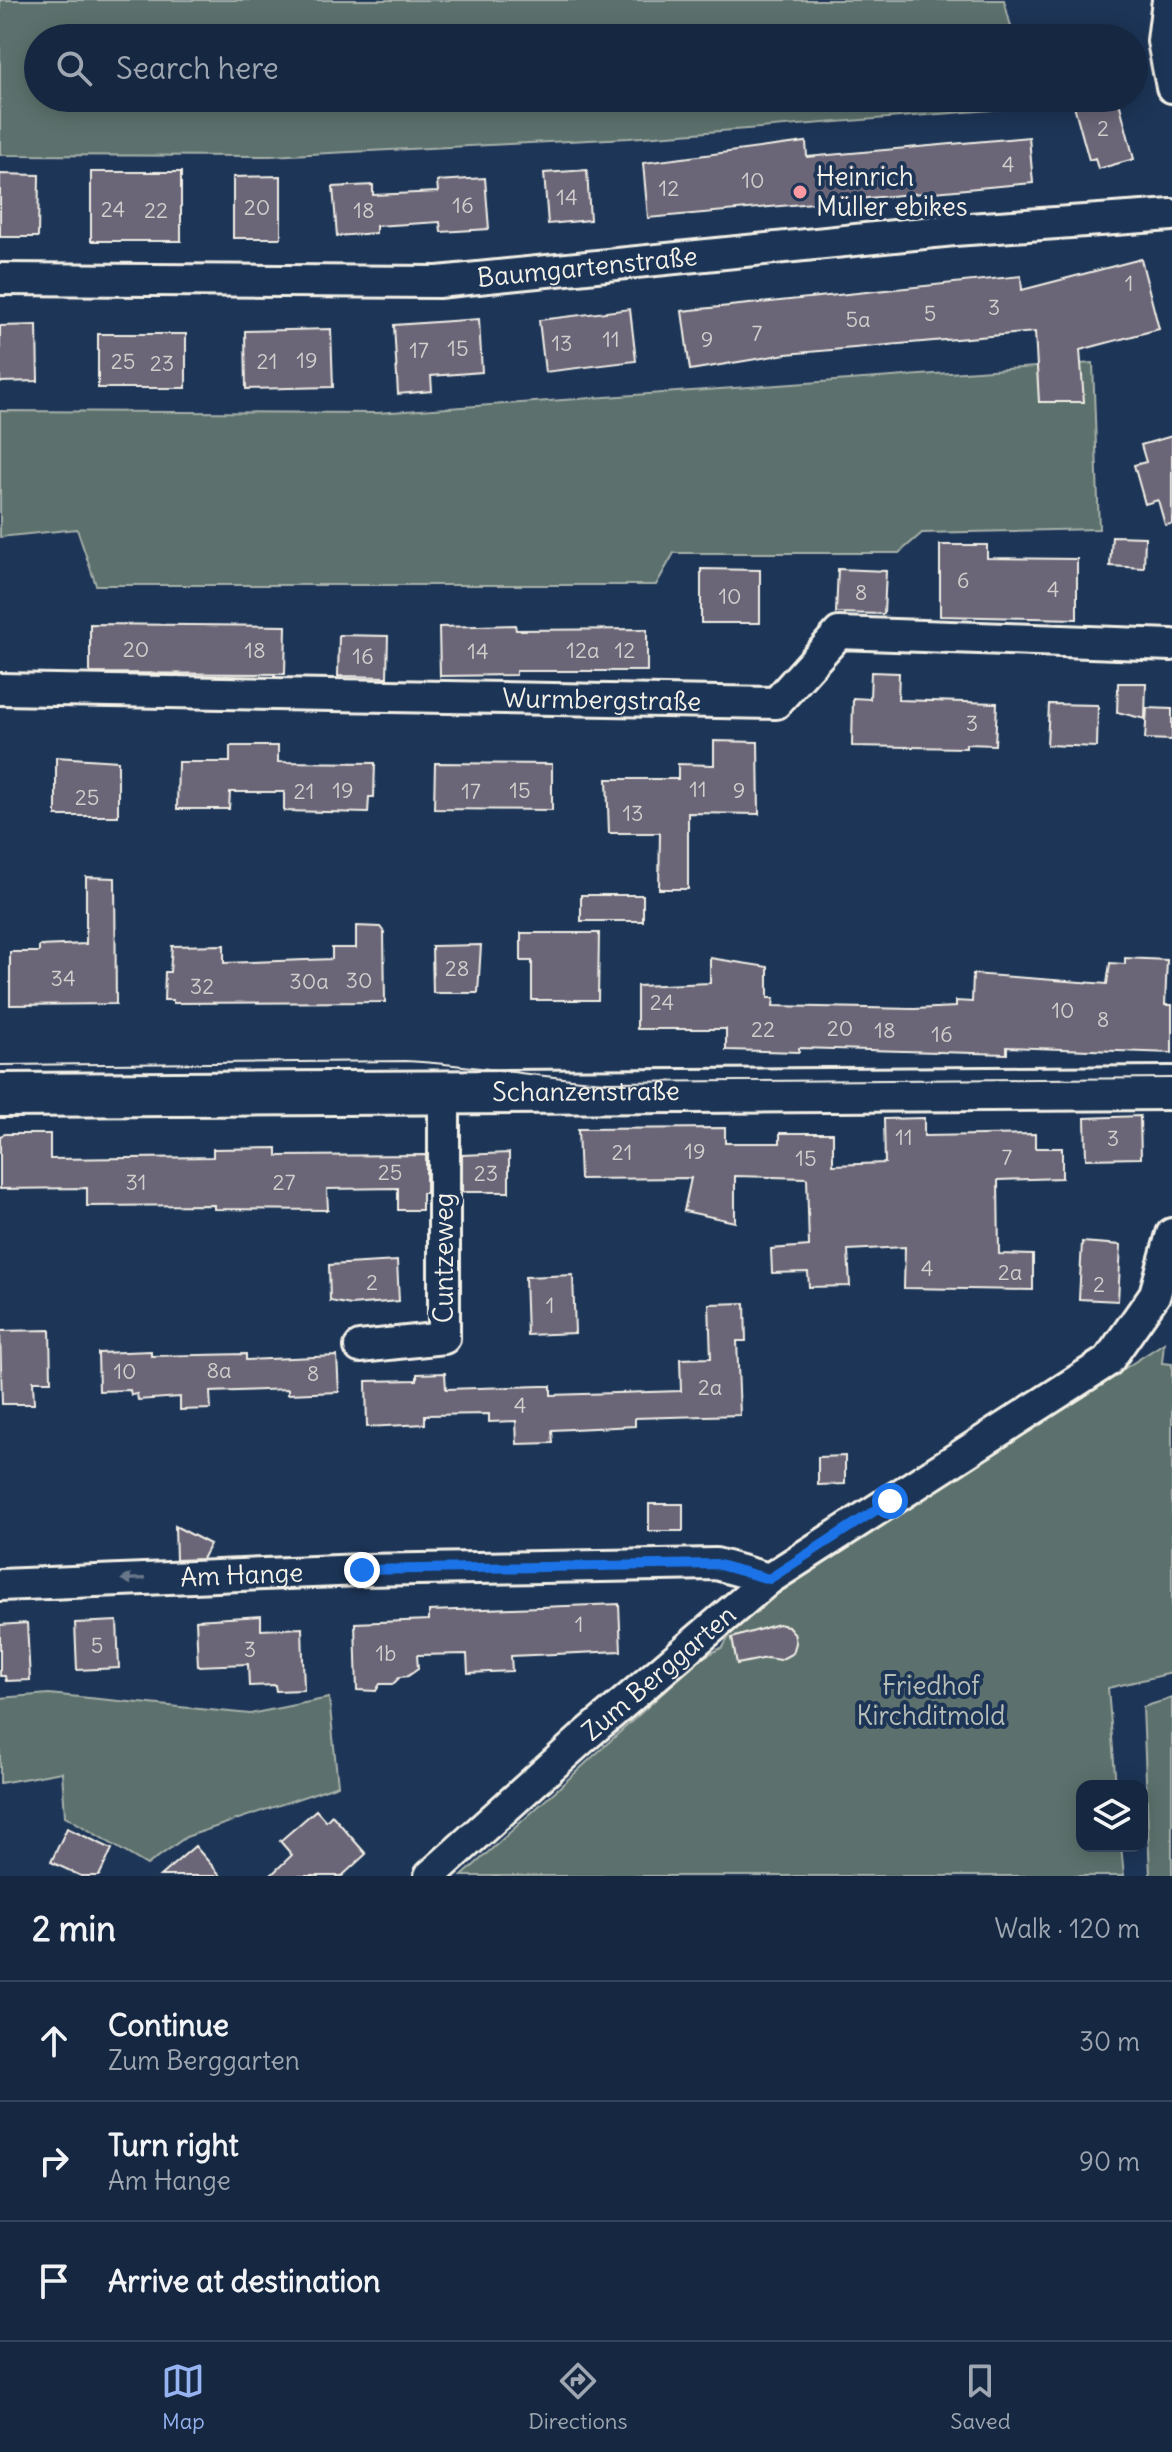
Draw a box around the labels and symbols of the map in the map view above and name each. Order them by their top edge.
house number: 2 [1097,114,1109,142]
house number: 4 [1002,150,1014,178]
place label: Heinrich Müller ebikes [816,160,968,223]
house number: 10 [741,166,765,194]
house number: 12 [659,174,679,202]
house number: 14 [556,183,578,211]
marker: Heinrich Müller ebikes [791,183,809,201]
house number: 16 [452,191,474,219]
house number: 20 [244,193,270,221]
house number: 24 [101,195,125,223]
house number: 22 [144,196,168,224]
house number: 18 [353,196,375,224]
street label: Baumgartenstraße [475,239,699,294]
house number: 1 [1125,269,1133,297]
house number: 3 [988,293,1000,321]
house number: 5 [924,299,936,327]
house number: 5a [845,305,871,333]
house number: 7 [752,319,763,347]
house number: 11 [602,325,620,353]
house number: 9 [701,325,713,353]
house number: 13 [551,329,573,357]
house number: 15 [447,334,469,362]
house number: 17 [409,336,429,364]
house number: 19 [296,346,318,374]
house number: 25 [111,347,135,375]
house number: 21 [257,347,277,375]
house number: 23 [150,349,174,377]
house number: 6 [957,566,969,594]
house number: 4 [1047,575,1059,603]
house number: 8 [855,578,867,606]
house number: 10 [718,582,742,610]
house number: 20 [123,635,149,663]
house number: 18 [244,636,266,664]
house number: 12a [566,636,600,664]
house number: 12 [615,636,635,664]
house number: 14 [467,637,489,665]
house number: 16 [352,642,374,670]
street label: Wurmbergstraße [502,681,702,718]
house number: 3 [966,709,978,737]
house number: 11 [689,775,707,803]
house number: 19 [332,776,354,804]
house number: 15 [509,776,531,804]
house number: 9 [733,776,745,804]
house number: 21 [294,777,314,805]
house number: 17 [461,777,481,805]
house number: 25 [75,783,99,811]
house number: 13 [622,799,644,827]
house number: 28 [445,954,469,982]
house number: 34 [50,964,76,992]
house number: 30 [346,966,372,994]
house number: 30a [289,967,329,995]
house number: 32 [190,972,214,1000]
house number: 24 [650,988,674,1016]
house number: 10 [1051,996,1075,1024]
house number: 8 [1097,1005,1109,1033]
house number: 20 [827,1014,853,1042]
house number: 22 [751,1015,775,1043]
house number: 18 [874,1016,896,1044]
house number: 16 [931,1020,953,1048]
street label: Schanzenstraße [492,1074,680,1108]
house number: 11 [895,1123,913,1151]
house number: 3 [1107,1124,1119,1152]
house number: 19 [684,1137,706,1165]
house number: 21 [612,1138,632,1166]
house number: 7 [1002,1143,1013,1171]
house number: 15 [795,1144,817,1172]
house number: 25 [378,1158,402,1186]
house number: 23 [474,1159,498,1187]
house number: 31 [126,1168,147,1196]
house number: 27 [273,1168,296,1196]
street label: Cuntzeweg [427,1193,460,1323]
house number: 4 [921,1254,933,1282]
house number: 2a [998,1258,1022,1286]
house number: 2 [366,1268,378,1296]
house number: 2 [1093,1270,1105,1298]
house number: 1 [546,1291,554,1319]
house number: 8a [206,1356,232,1384]
house number: 10 [113,1357,137,1385]
house number: 8 [307,1359,319,1387]
house number: 2a [698,1373,722,1401]
house number: 4 [514,1391,526,1419]
route start [872,1483,908,1519]
route end [344,1552,380,1588]
street label: Am Hange [180,1555,304,1594]
one-way arrow [120,1572,145,1585]
street label: Zum Berggarten [575,1598,742,1747]
house number: 1 [575,1610,583,1638]
house number: 5 [91,1631,103,1659]
house number: 3 [244,1635,256,1663]
house number: 1b [376,1639,396,1667]
park label: Friedhof Kirchditmold [857,1669,1005,1732]

